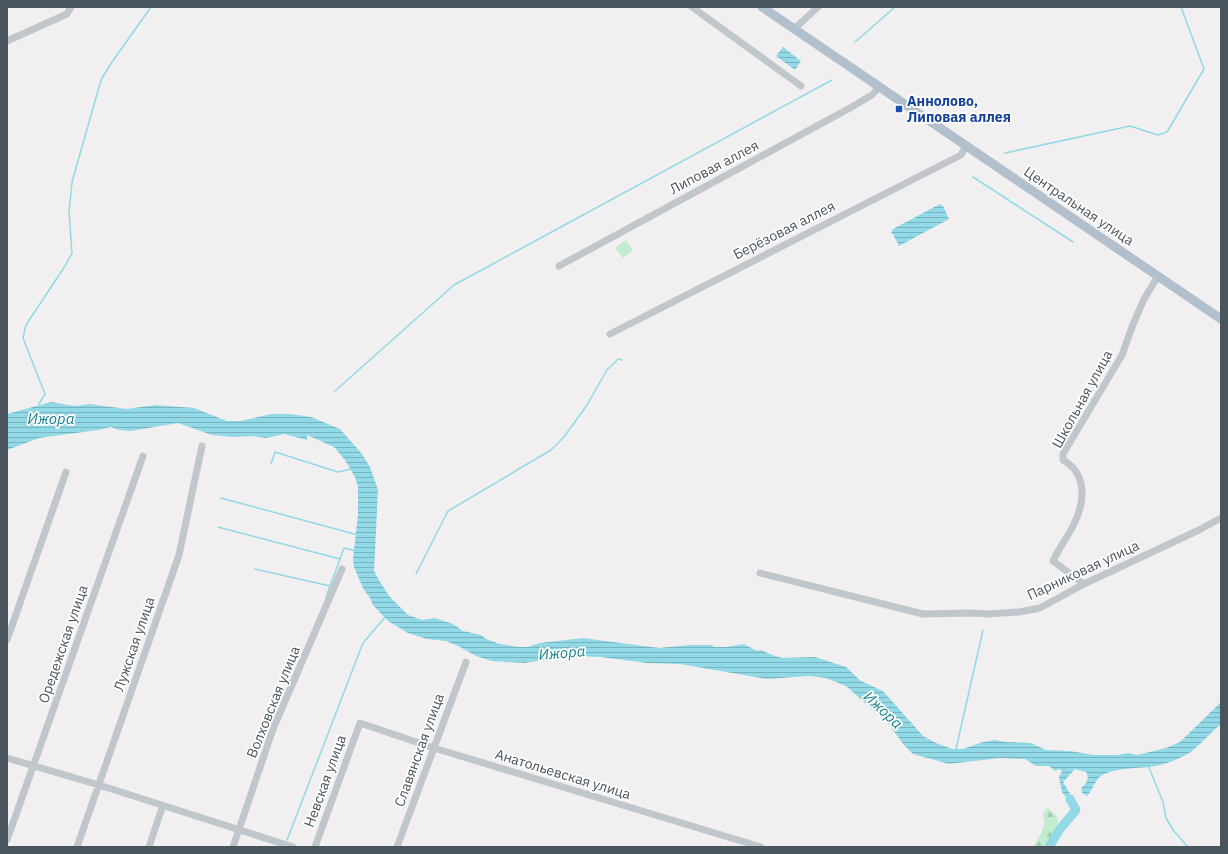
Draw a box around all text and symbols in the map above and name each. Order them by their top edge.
place label: Аннолово, Липовая аллея [907,92,1011,126]
marker: Аннолово, Липовая аллея [894,104,904,114]
street label: Липовая аллея [666,136,762,198]
street label: Центральная улица [1021,163,1138,250]
street label: Берёзовая аллея [730,197,838,263]
street label: Школьная улица [1048,346,1117,451]
water label: Ижора [28,409,75,428]
street label: Парниковая улица [1024,536,1143,604]
street label: Оредежская улица [34,582,92,705]
street label: Лужская улица [109,594,159,694]
water label: Ижора [538,641,586,664]
street label: Волховская улица [242,643,304,761]
water label: Ижора [860,687,907,733]
street label: Славянская улица [390,690,448,809]
street label: Невская улица [300,732,350,830]
street label: Анатольевская улица [493,745,634,803]

